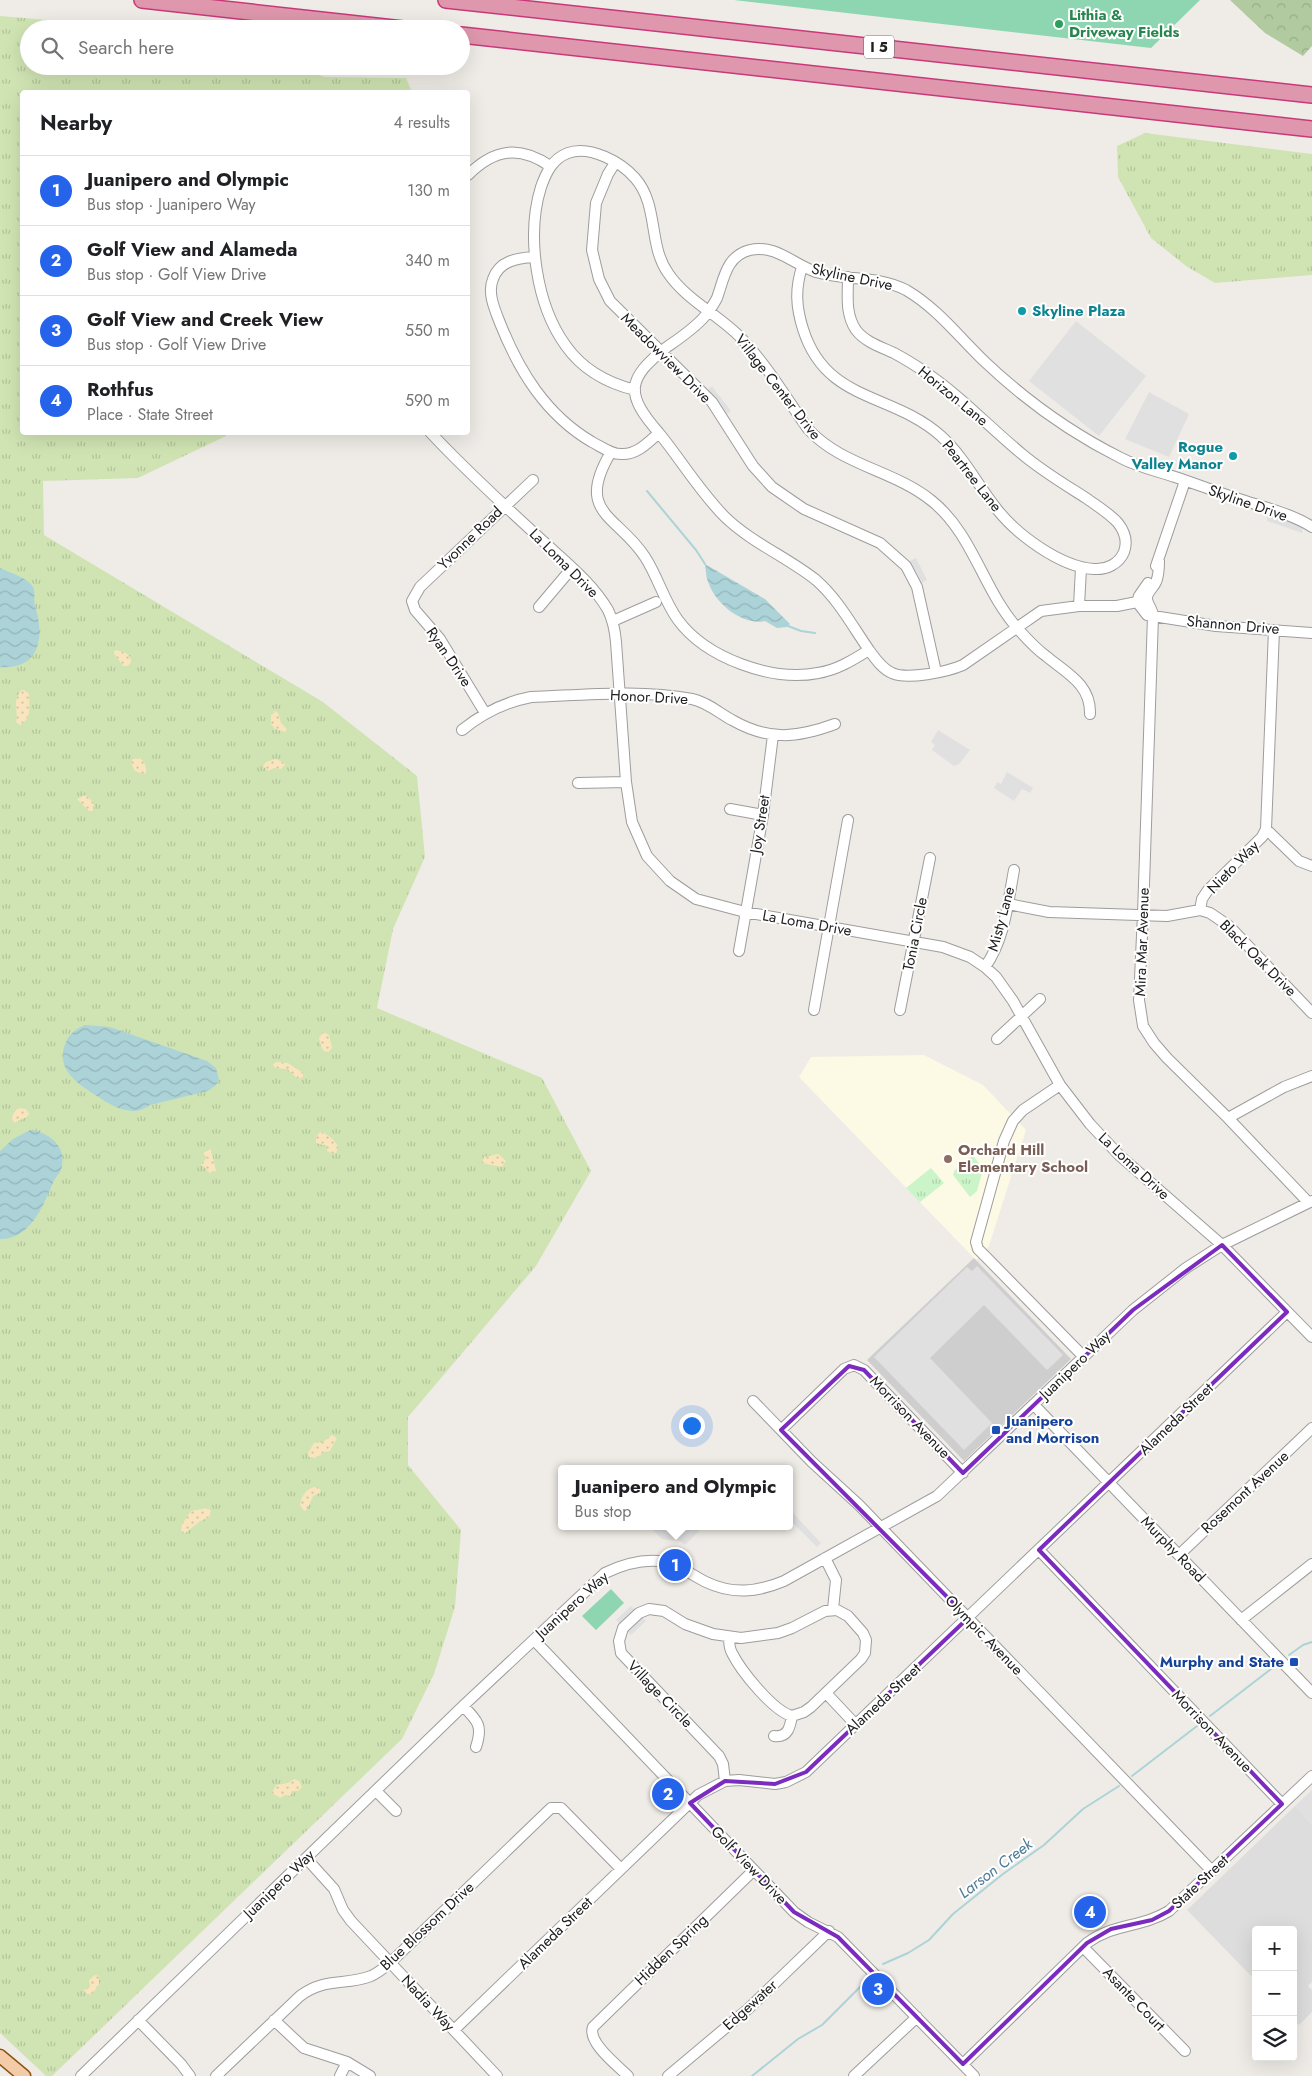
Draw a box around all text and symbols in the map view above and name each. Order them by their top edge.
place label: Lithia & Driveway Fields [1069,4,1179,43]
marker: Lithia & Driveway Fields [1053,18,1065,30]
search box [20,20,470,75]
icon: search [38,34,66,62]
text: Search here [78,34,174,61]
road number: I 5 [864,36,894,58]
text: Nearby [40,108,112,138]
text: 4 results [394,111,450,134]
text: Juanipero and Olympic [87,166,289,193]
text: 1 [52,179,60,202]
text: 130 m [407,179,450,202]
text: Bus stop · Juanipero Way [87,193,256,216]
text: Golf View and Alameda [87,236,297,263]
text: 2 [51,249,61,272]
text: 340 m [405,249,450,272]
street label: Skyline Drive [809,258,895,296]
text: Bus stop · Golf View Drive [87,263,266,286]
place label: Skyline Plaza [1032,300,1125,322]
marker: Skyline Plaza [1016,305,1028,317]
text: Golf View and Creek View [87,306,323,333]
street label: Meadowview Drive [616,308,717,409]
text: 3 [51,319,61,342]
text: 550 m [405,319,450,342]
street label: Village Center Drive [730,329,827,445]
text: Bus stop · Golf View Drive [87,333,266,356]
street label: Horizon Lane [913,361,993,431]
text: Rothfus [87,376,153,403]
text: 4 [50,389,62,412]
text: 590 m [405,389,450,412]
text: Place · State Street [87,403,213,426]
street label: Peartree Lane [937,435,1007,517]
place label: Rogue Valley Manor [1131,436,1224,475]
marker: Rogue Valley Manor [1227,450,1239,462]
street label: Skyline Drive [1205,479,1291,527]
street label: Yvonne Road [433,501,507,575]
street label: La Loma Drive [524,523,604,603]
street label: Shannon Drive [1186,610,1281,640]
street label: Ryan Drive [421,623,477,692]
street label: Honor Drive [609,684,689,710]
street label: Joy Street [744,793,775,857]
street label: Nieto Way [1202,835,1264,899]
street label: Misty Lane [982,884,1020,954]
street label: Mira Mar Avenue [1129,887,1155,997]
street label: Tonia Circle [897,895,933,973]
street label: La Loma Drive [761,904,854,942]
street label: Black Oak Drive [1215,915,1302,1002]
street label: La Loma Drive [1094,1127,1175,1205]
place label: Orchard Hill Elementary School [958,1139,1088,1178]
marker: Orchard Hill Elementary School [942,1153,954,1165]
street label: Juanipero Way [1033,1325,1116,1406]
street label: Morrison Avenue [865,1371,956,1464]
street label: Alameda Street [1134,1377,1218,1460]
place label: Juanipero and Morrison [1003,1410,1099,1449]
your location [679,1413,705,1439]
marker: Juanipero and Morrison [990,1424,1002,1436]
street label: Rosemont Avenue [1196,1445,1294,1539]
popup [558,1465,793,1530]
text: Juanipero and Olympic [575,1473,776,1500]
text: Bus stop [575,1500,631,1523]
street label: Murphy Road [1136,1511,1210,1587]
pin: 1 [659,1546,691,1584]
street label: Juanipero Way [529,1566,614,1645]
street label: Olympic Avenue [940,1590,1028,1680]
place label: Murphy and State [1160,1651,1284,1673]
street label: Village Circle [622,1655,698,1733]
marker: Murphy and State [1288,1656,1300,1668]
street label: Alameda Street [840,1658,926,1740]
street label: Morrison Avenue [1167,1685,1258,1778]
pin: 2 [652,1775,684,1813]
street label: Golf View Drive [706,1821,792,1909]
water label: Larson Creek [953,1832,1038,1904]
street label: Juanipero Way [237,1844,320,1925]
street label: State Street [1167,1850,1234,1914]
street label: Blue Blossom Drive [375,1876,479,1976]
street label: Alameda Street [513,1891,597,1974]
pin: 4 [1074,1893,1106,1931]
street label: Hidden Spring [630,1909,712,1991]
map controls [1252,1926,1297,2061]
button: + [1252,1926,1297,1971]
street label: Asante Court [1098,1962,1171,2036]
street label: Nadia Way [396,1970,460,2036]
pin: 3 [862,1970,894,2008]
button: − [1252,1971,1297,2016]
street label: Edgewater [718,1974,783,2036]
button: layers [1252,2016,1297,2061]

